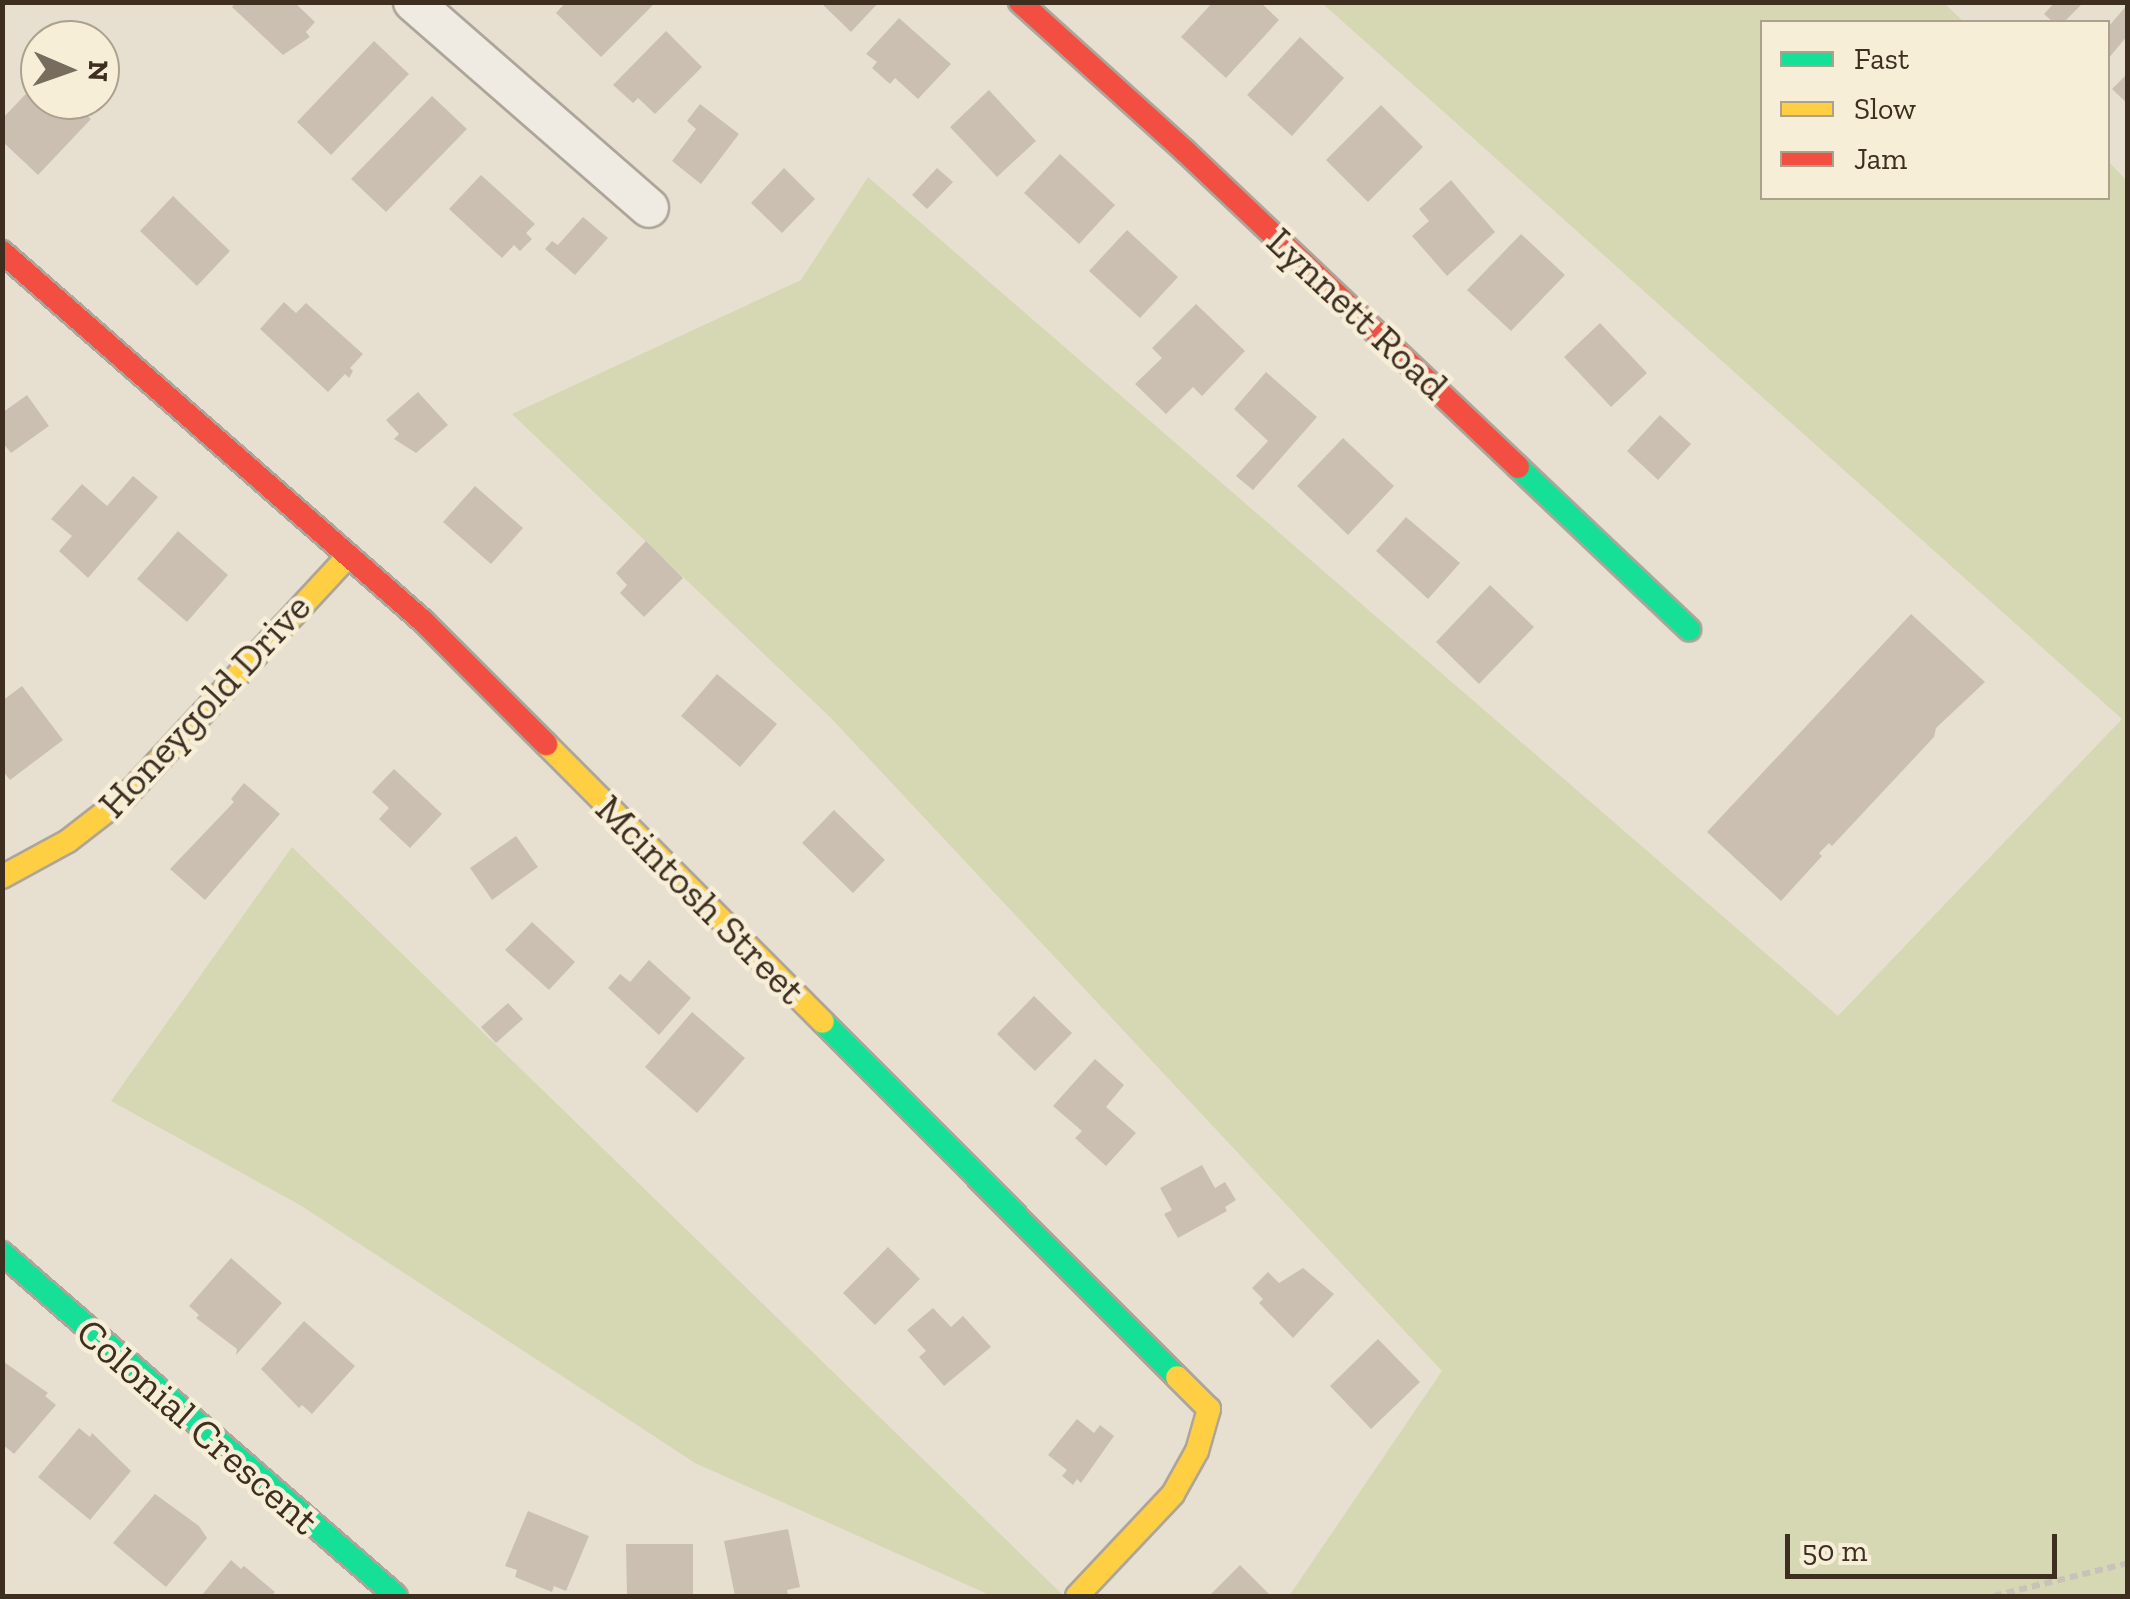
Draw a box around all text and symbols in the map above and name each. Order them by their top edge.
north arrow [20,20,120,120]
legend [1760,20,2110,200]
text: Fast [1854,41,1909,77]
text: N [82,60,115,82]
text: Slow [1854,91,1916,127]
text: Jam [1854,141,1907,177]
street label: Lynnett Road [1257,217,1459,409]
street label: Honeygold Drive [88,583,320,827]
street label: Mcintosh Street [586,784,816,1014]
street label: Colonial Crescent [67,1308,329,1544]
scale bar [1790,1514,2062,1576]
text: 50 m [1802,1533,1867,1569]

